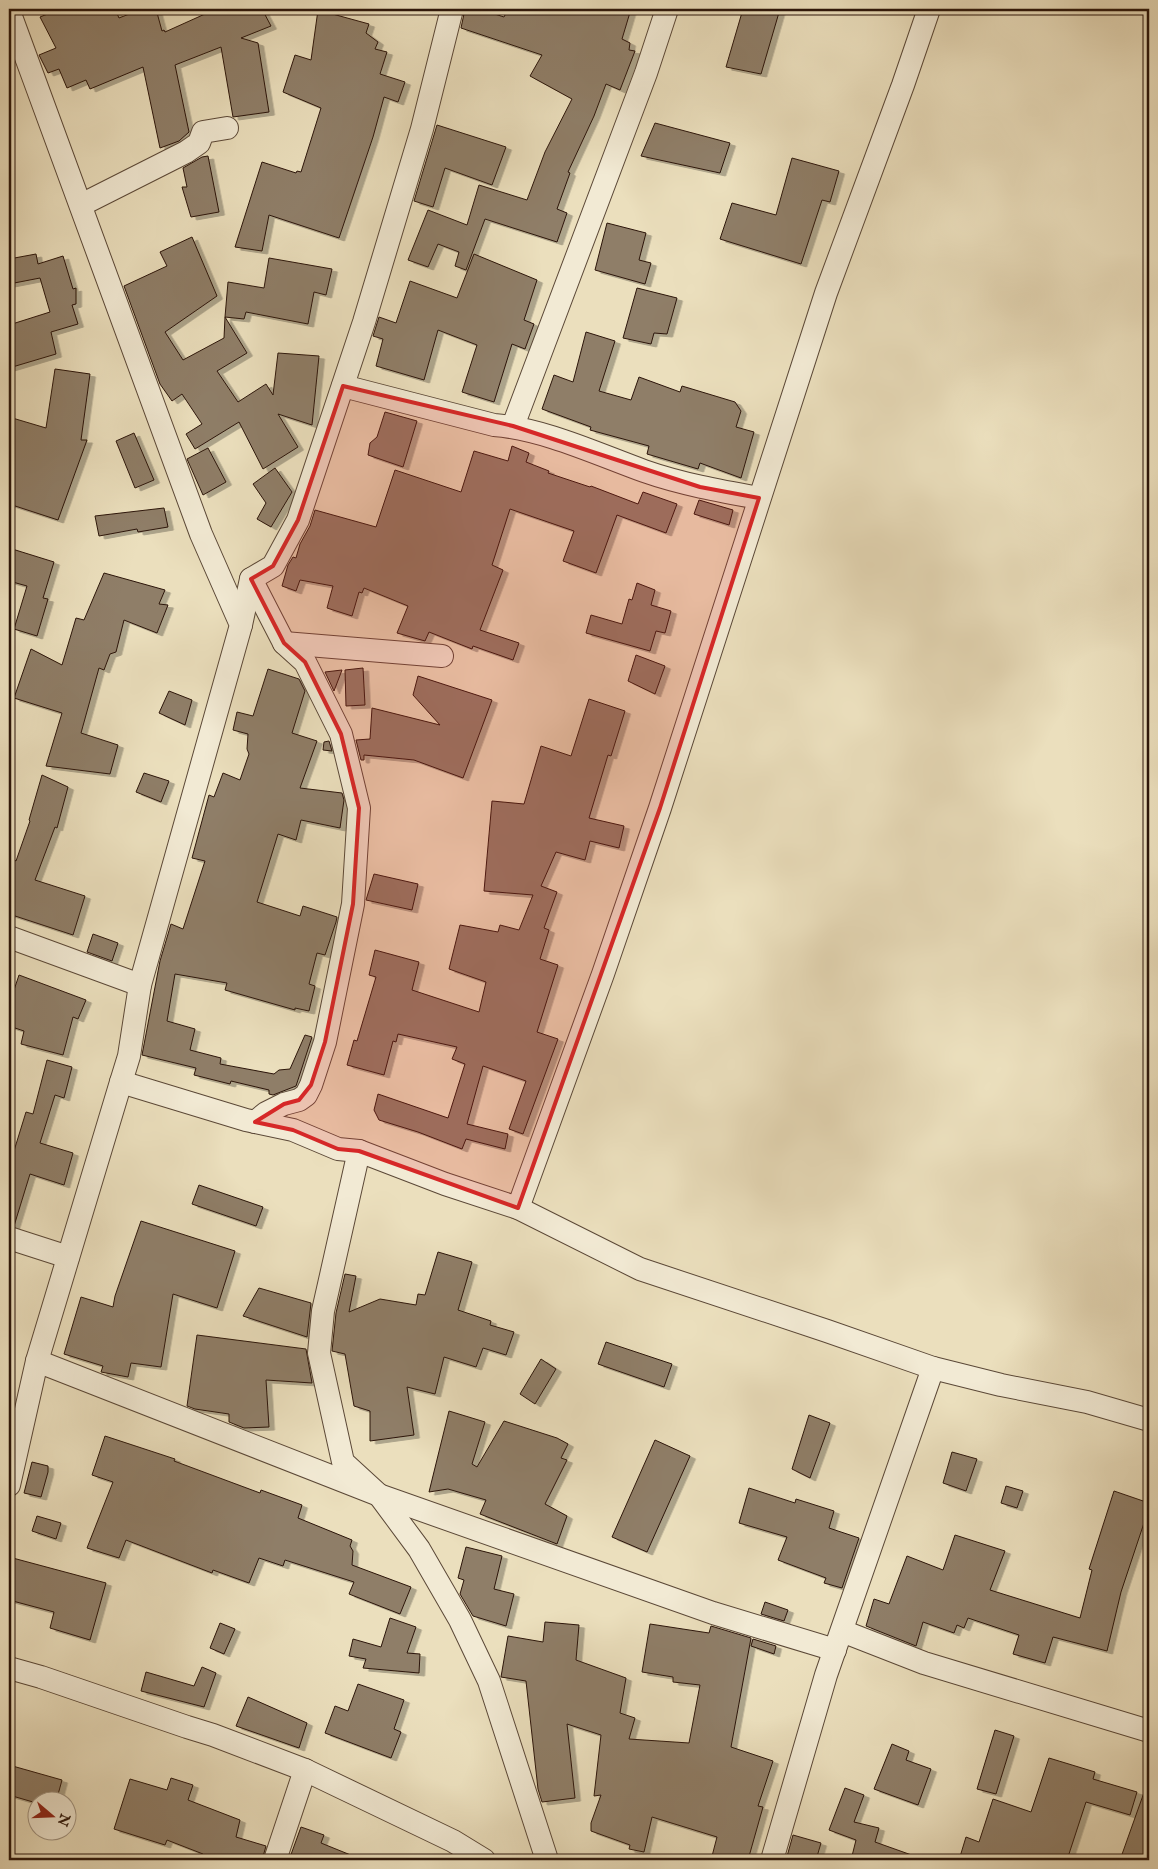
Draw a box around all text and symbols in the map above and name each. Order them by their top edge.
north arrow [28,1792,78,1842]
text: N [53,1810,74,1829]

